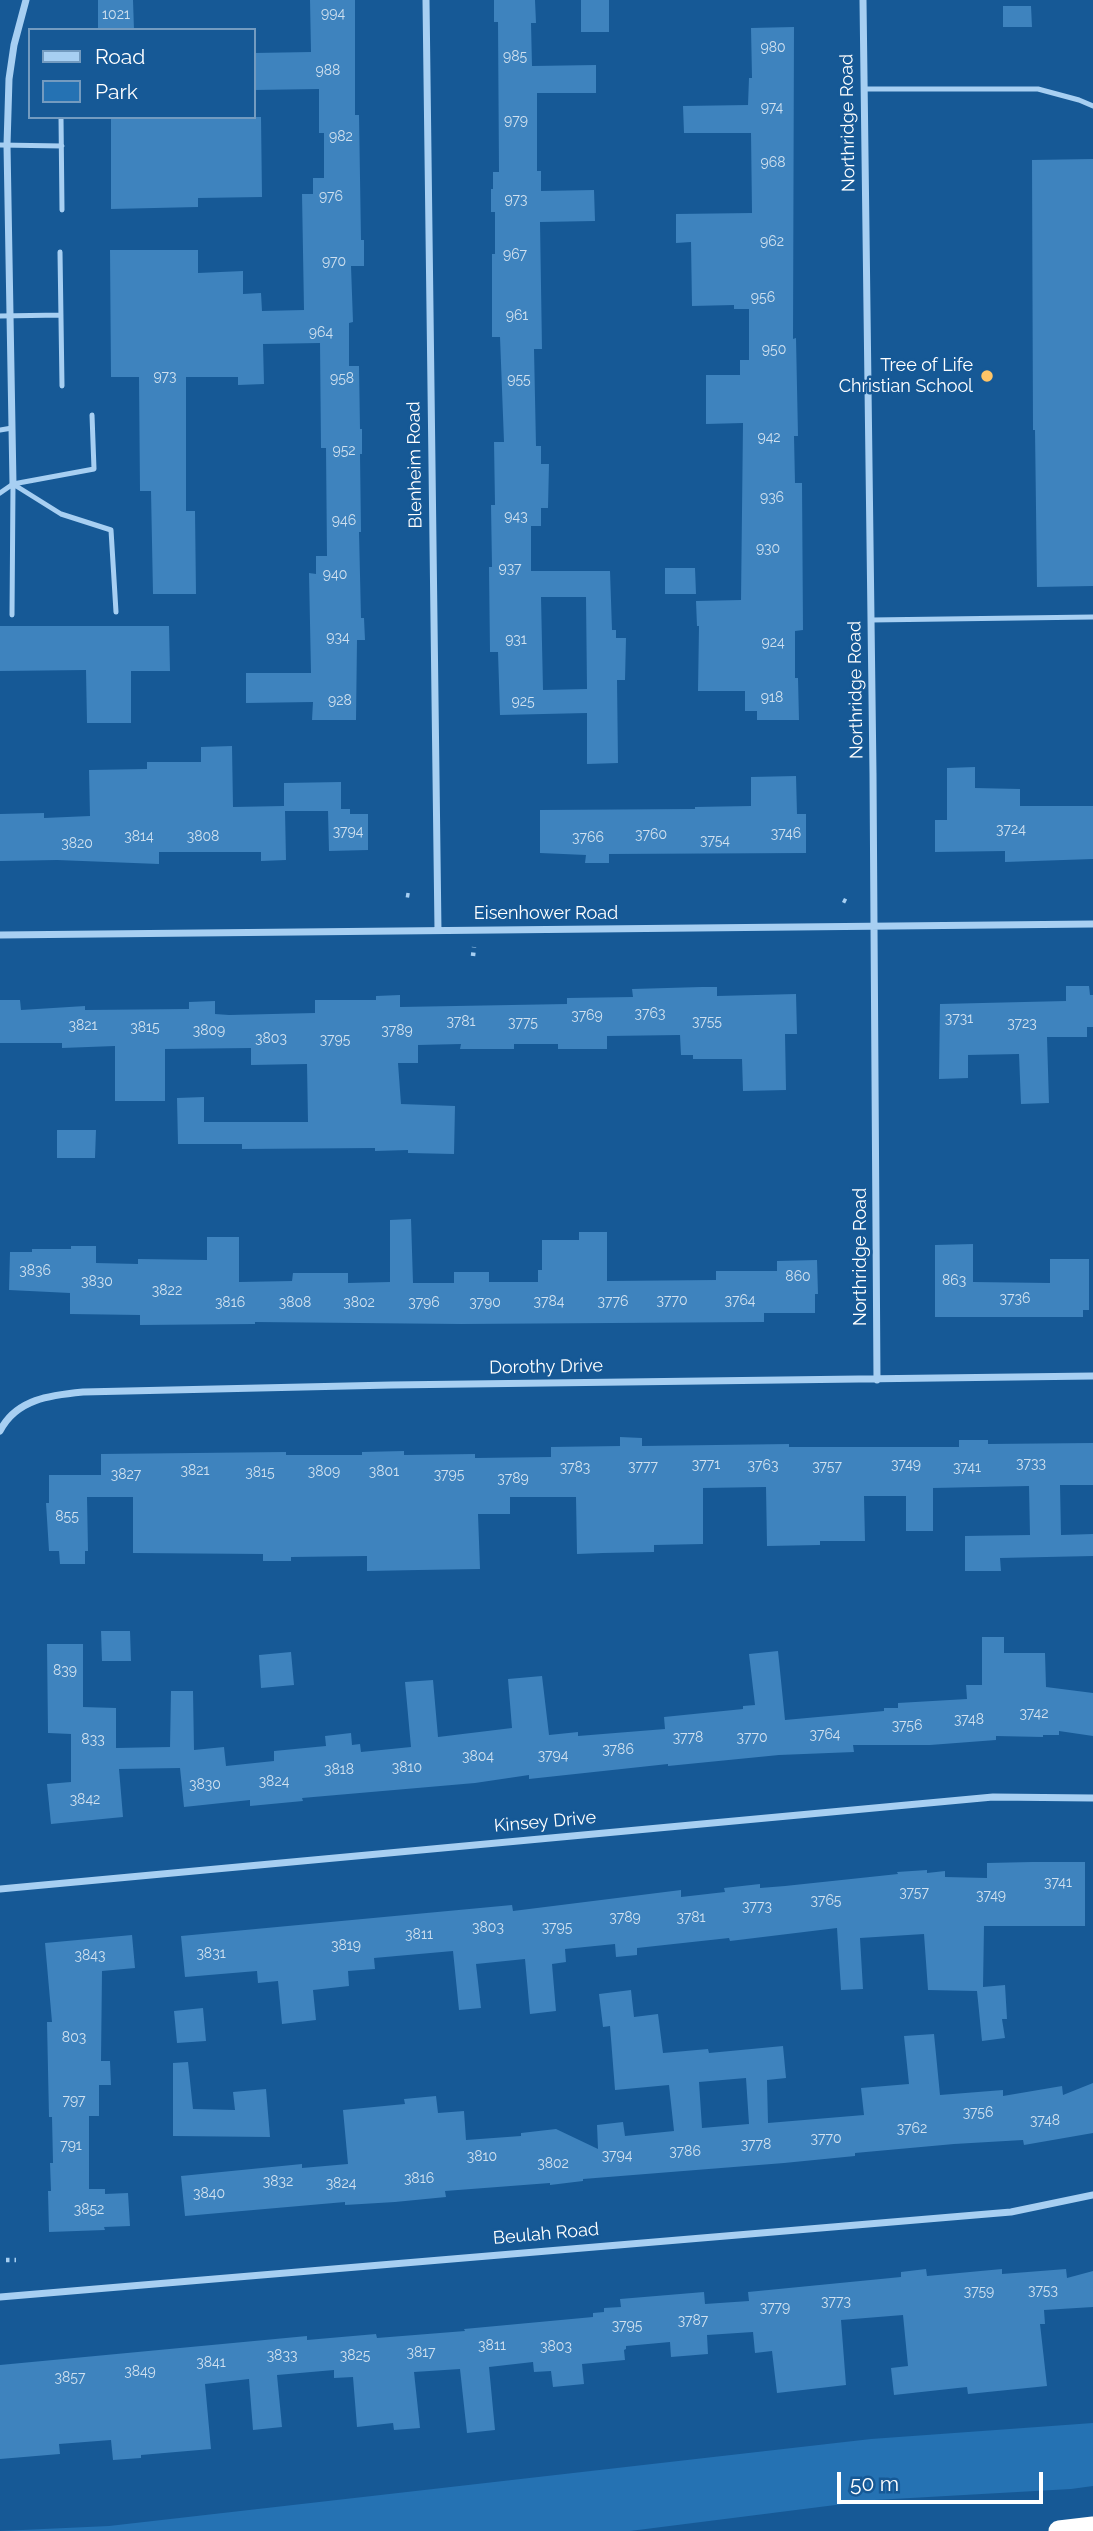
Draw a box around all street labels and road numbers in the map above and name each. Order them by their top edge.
street label: Northridge Road [836,54,860,192]
street label: Blenheim Road [403,401,427,529]
street label: Northridge Road [844,621,868,759]
street label: Eisenhower Road [474,903,618,925]
street label: Northridge Road [850,1188,872,1326]
street label: Dorothy Drive [489,1355,603,1379]
street label: Kinsey Drive [493,1807,597,1837]
street label: Beulah Road [492,2219,600,2249]

